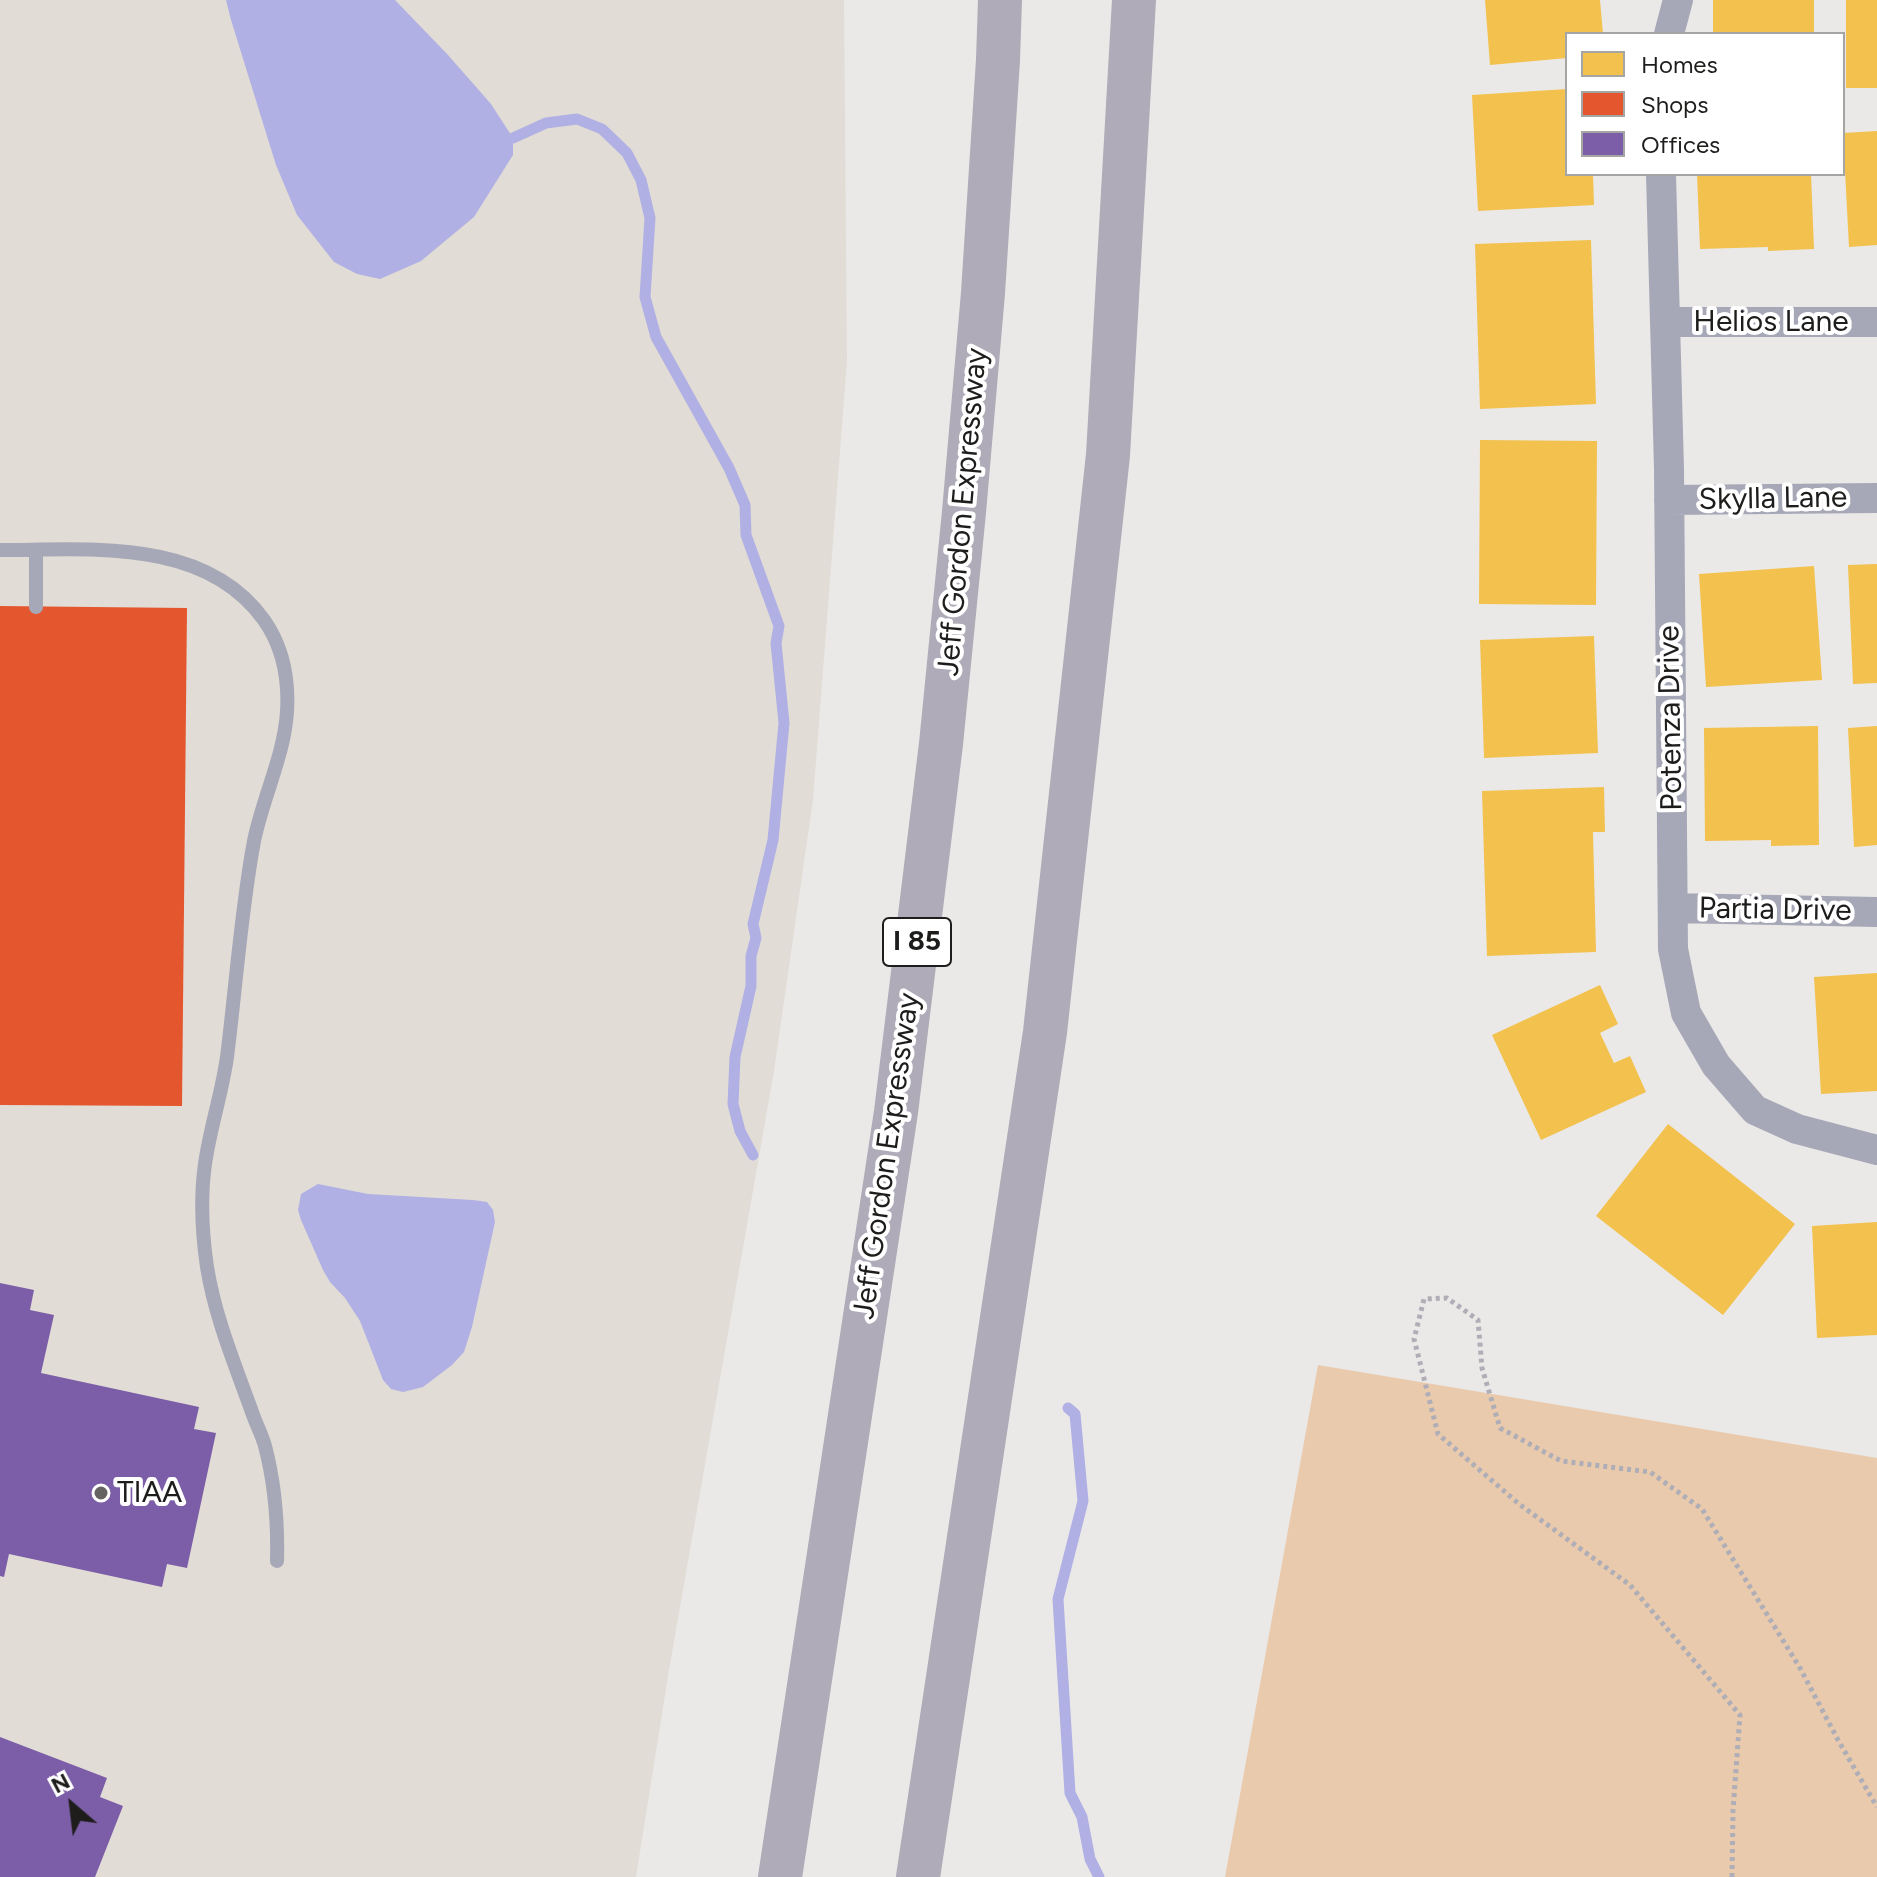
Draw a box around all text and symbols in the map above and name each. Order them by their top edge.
legend [1565,32,1845,176]
text: Homes [1641,50,1718,79]
text: Shops [1641,90,1708,119]
text: Offices [1641,130,1720,159]
street label: Helios Lane [1693,304,1849,340]
street label: Jeff Gordon Expressway [931,347,995,677]
street label: Skylla Lane [1698,480,1848,518]
street label: Potenza Drive [1651,625,1691,811]
street label: Partia Drive [1698,891,1852,929]
road number: I 85 [883,918,951,966]
street label: Jeff Gordon Expressway [846,991,928,1321]
place label: TIAA [117,1475,182,1511]
marker: TIAA [92,1484,110,1502]
north arrow [32,1765,112,1845]
text: N [47,1767,74,1799]

